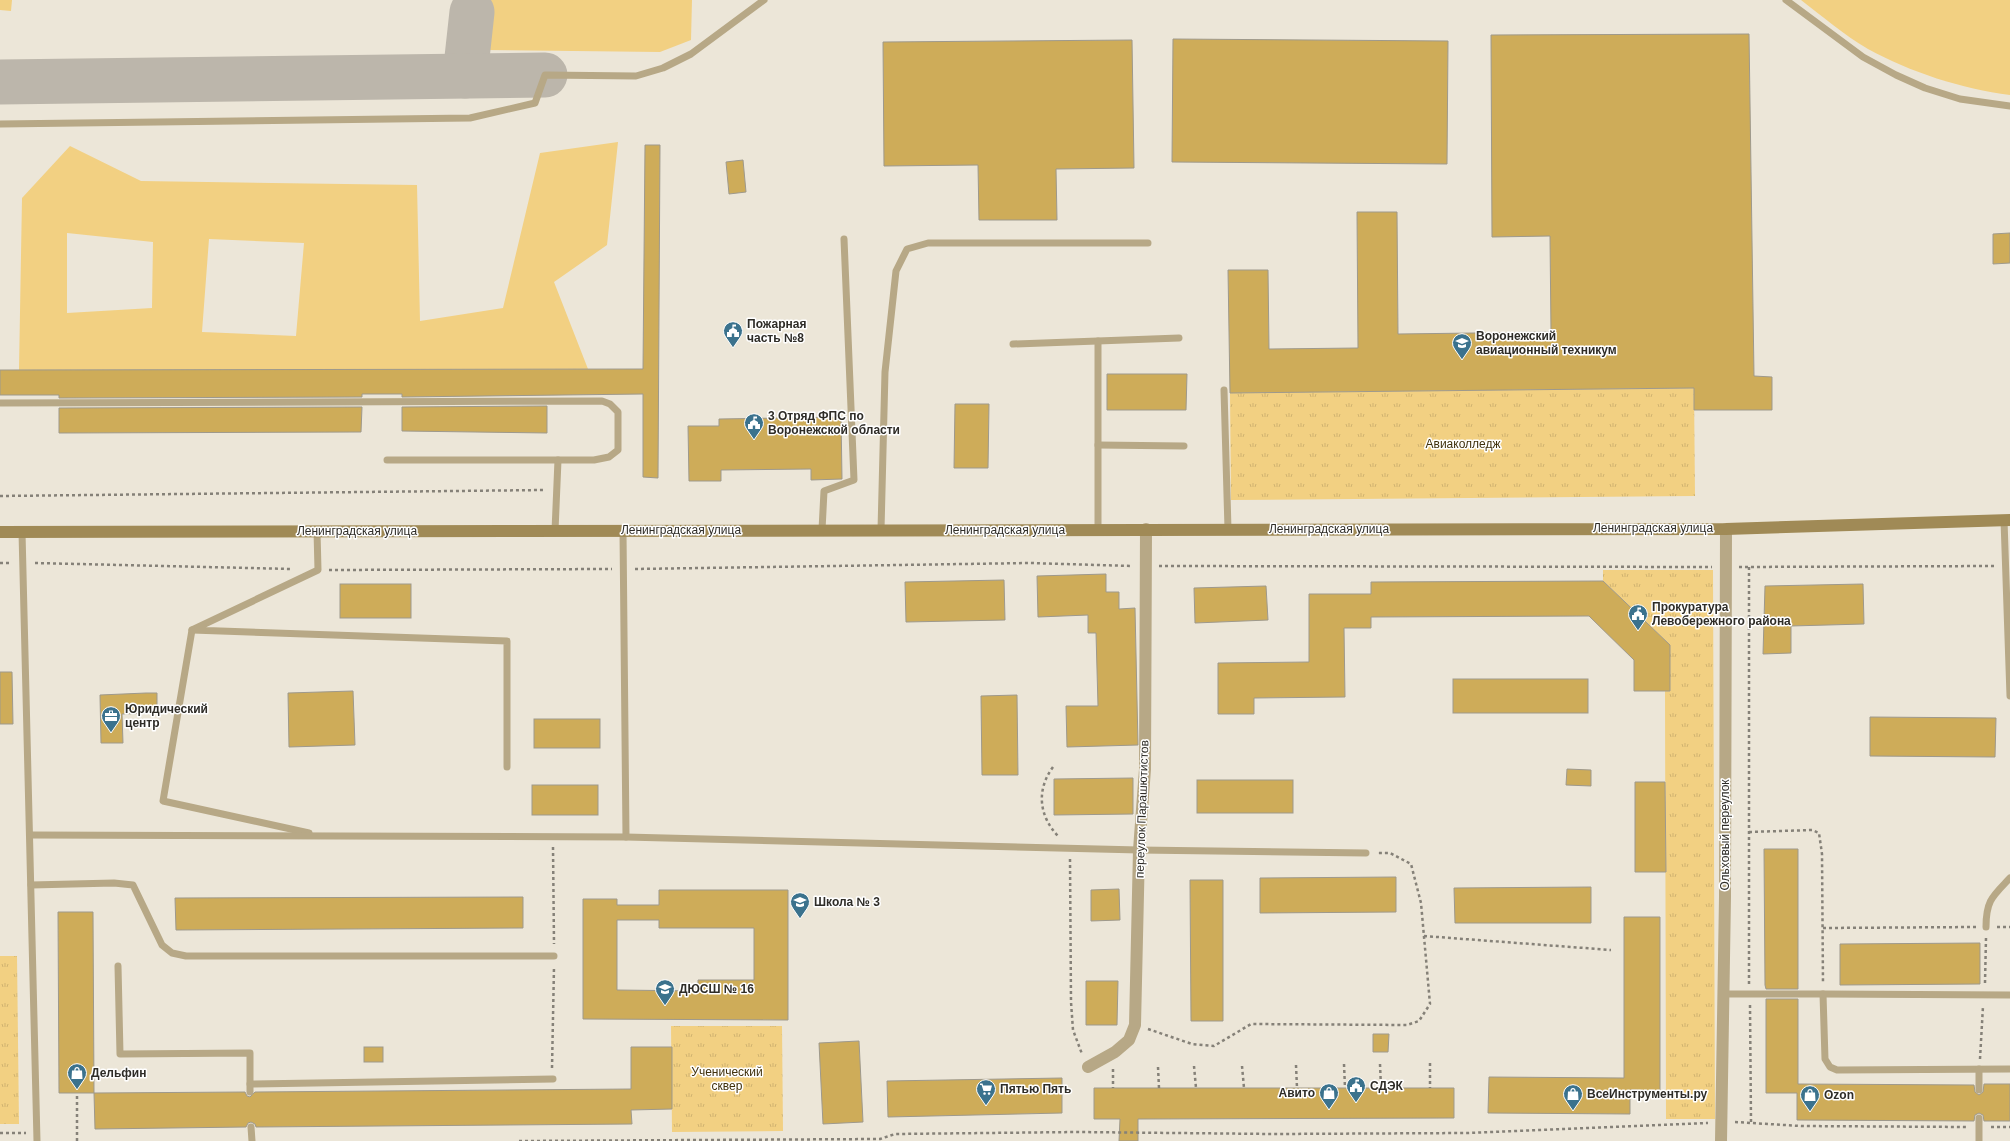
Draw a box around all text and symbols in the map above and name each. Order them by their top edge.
place label: Пожарная часть №8 [747,317,806,345]
public building icon: Пожарная часть №8 [722,320,744,348]
place label: Воронежский авиационный техникум [1476,329,1617,357]
school or university icon: Воронежский авиационный техникум [1451,332,1473,360]
place label: 3 Отряд ФПС по Воронежской области [768,409,900,437]
public building icon: 3 Отряд ФПС по Воронежской области [743,412,765,440]
park label: Авиаколледж [1426,437,1501,451]
street label: Ленинградская улица [1593,521,1713,535]
street label: Ленинградская улица [1269,522,1389,536]
street label: Ленинградская улица [621,523,741,537]
street label: Ленинградская улица [945,523,1065,537]
street label: Ленинградская улица [297,524,417,538]
place label: Прокуратура Левобережного района [1652,600,1791,628]
public building icon: Прокуратура Левобережного района [1627,603,1649,631]
place label: Юридический центр [125,702,208,730]
office icon: Юридический центр [100,705,122,733]
street label: переулок Парашютистов [1133,740,1151,878]
street label: Ольховый переулок [1718,779,1732,891]
school or university icon: Школа № 3 [789,891,811,919]
place label: Школа № 3 [814,895,880,909]
school or university icon: ДЮСШ № 16 [654,978,676,1006]
place label: ДЮСШ № 16 [679,982,754,996]
shop icon: Дельфин [66,1062,88,1090]
park label: Ученический сквер [691,1065,763,1093]
place label: Дельфин [91,1066,147,1080]
public building icon: СДЭК [1345,1075,1367,1103]
supermarket icon: Пятью Пять [975,1078,997,1106]
place label: СДЭК [1370,1079,1404,1093]
place label: Пятью Пять [1000,1082,1071,1096]
shop icon: Авито [1318,1082,1340,1110]
shop icon: ВсеИнструменты.ру [1562,1083,1584,1111]
shop icon: Ozon [1799,1084,1821,1112]
place label: Авито [1279,1086,1315,1100]
place label: ВсеИнструменты.ру [1587,1087,1708,1101]
place label: Ozon [1824,1088,1854,1102]

